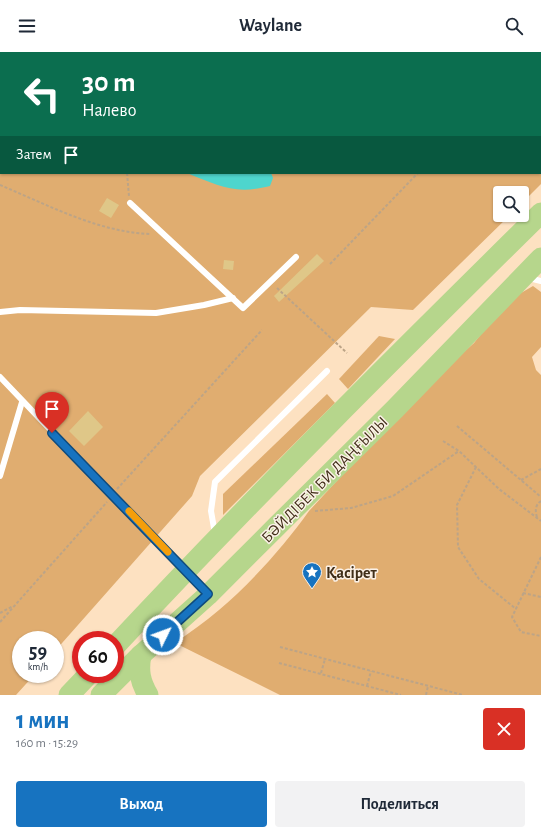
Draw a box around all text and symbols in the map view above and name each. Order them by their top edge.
icon: menu [16,15,38,37]
icon: search [503,15,525,37]
text: Waylane [239,17,302,35]
icon: left [16,68,68,120]
text: 30 m [82,69,135,97]
text: Налево [82,102,136,120]
icon: arrive [60,144,82,166]
text: Затем [16,147,52,162]
map controls [493,186,529,222]
button: search [493,186,529,222]
pin [35,392,69,433]
icon: arrive [41,398,63,420]
street label: БӘЙДІБЕК БИ ДАҢҒЫЛЫ [258,413,391,546]
place icon: Қасірет [301,561,323,589]
place label: Қасірет [326,565,378,581]
position arrow [142,614,184,656]
speed limit sign: 60 [72,631,124,683]
text: 59 [29,642,47,662]
text: km/h [28,662,48,672]
button: close [483,708,525,750]
text: 1 мин [16,709,70,733]
text: 160 m · 15:29 [16,737,78,750]
button: Выход [16,781,267,827]
button: Поделиться [275,781,525,827]

